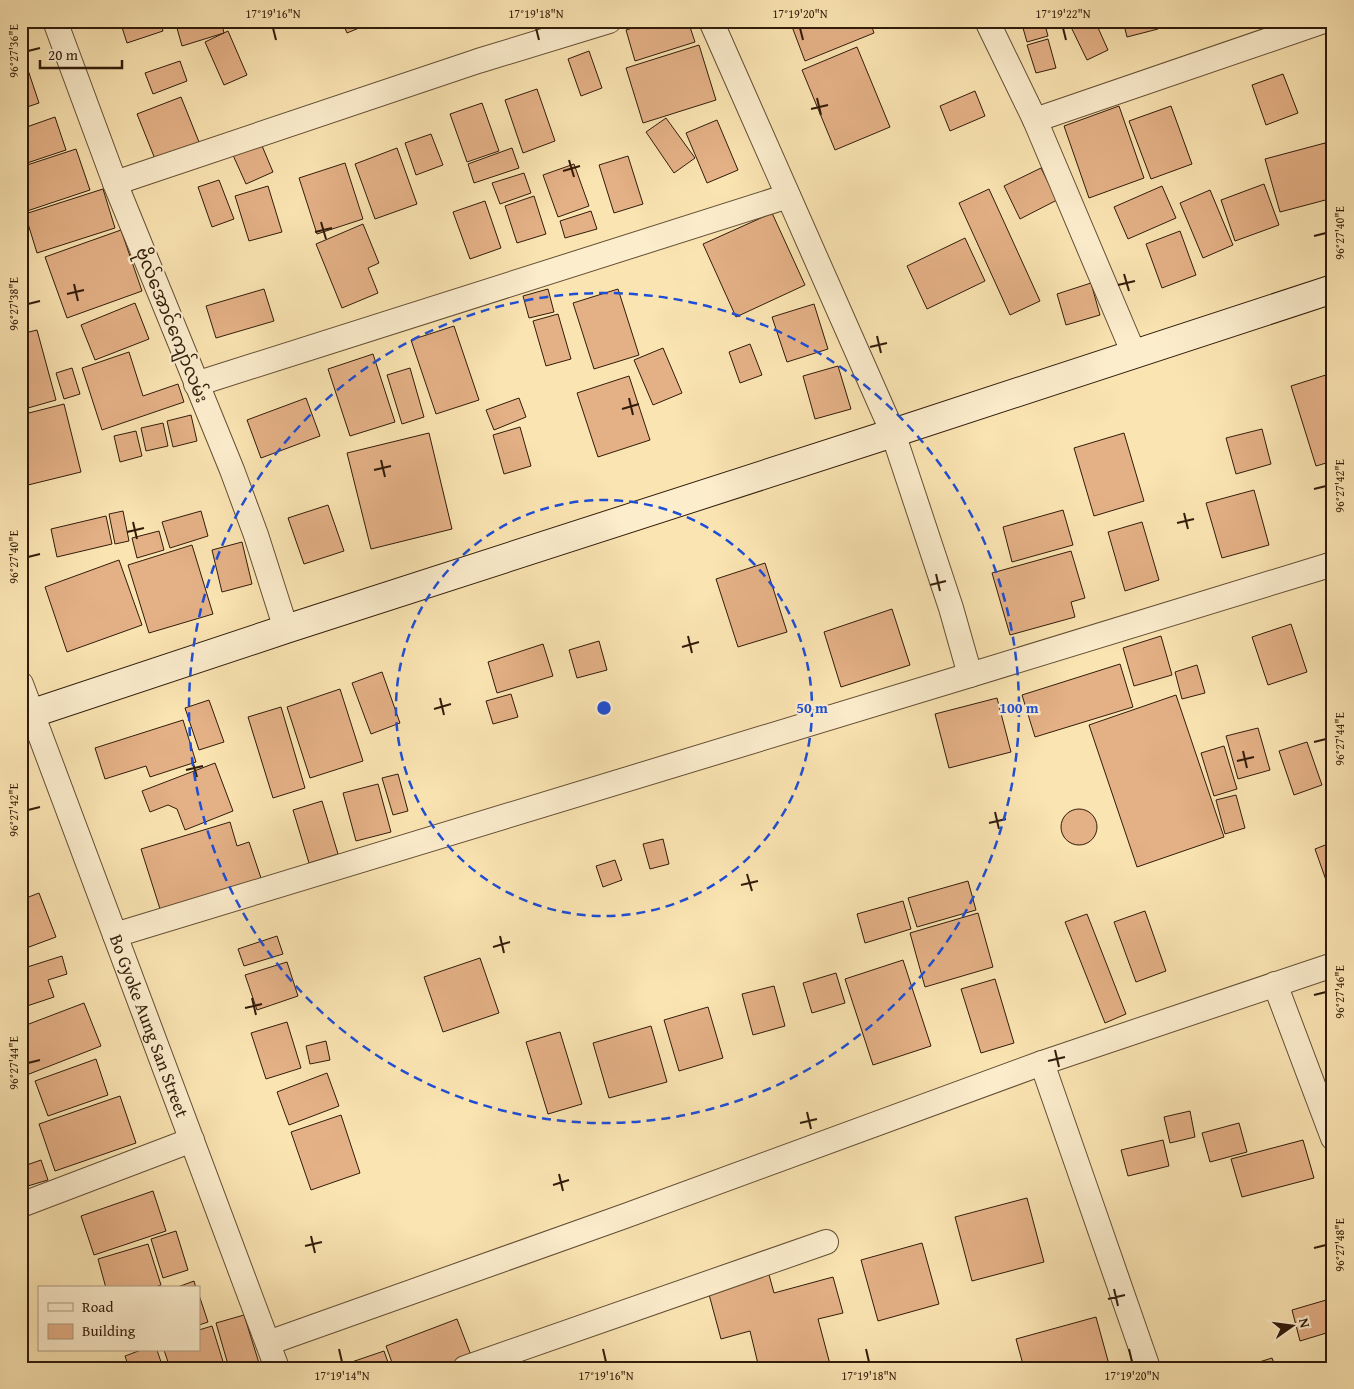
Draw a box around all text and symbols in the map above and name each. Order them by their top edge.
text: 17°19'16"N [245,5,301,22]
text: 17°19'18"N [508,5,564,22]
text: 17°19'20"N [772,5,828,22]
text: 17°19'22"N [1035,5,1091,22]
text: 96°27'36"E [5,24,22,78]
scale bar [40,38,122,70]
text: 20 m [48,44,79,65]
text: 96°27'40"E [1331,206,1348,260]
street label: ဗိုလ်အောင်ကျော်လမ်း [127,243,216,407]
text: 96°27'38"E [5,277,22,331]
text: 96°27'42"E [1331,459,1348,513]
text: 96°27'40"E [5,530,22,584]
text: 50 m [796,697,828,718]
text: 100 m [999,697,1039,718]
centre of rings [595,699,613,717]
text: 96°27'44"E [1331,712,1348,766]
text: 96°27'42"E [5,783,22,837]
street label: Bo Gyoke Aung San Street [103,930,196,1122]
text: 96°27'46"E [1331,965,1348,1019]
text: 96°27'44"E [5,1036,22,1090]
text: 96°27'48"E [1331,1218,1348,1272]
legend [38,1286,200,1352]
text: Road [82,1296,113,1317]
north arrow [1266,1302,1316,1352]
text: N [1294,1316,1316,1330]
text: Building [82,1320,136,1341]
text: 17°19'14"N [314,1367,370,1384]
text: 17°19'16"N [578,1367,634,1384]
text: 17°19'18"N [841,1367,897,1384]
text: 17°19'20"N [1104,1367,1160,1384]

